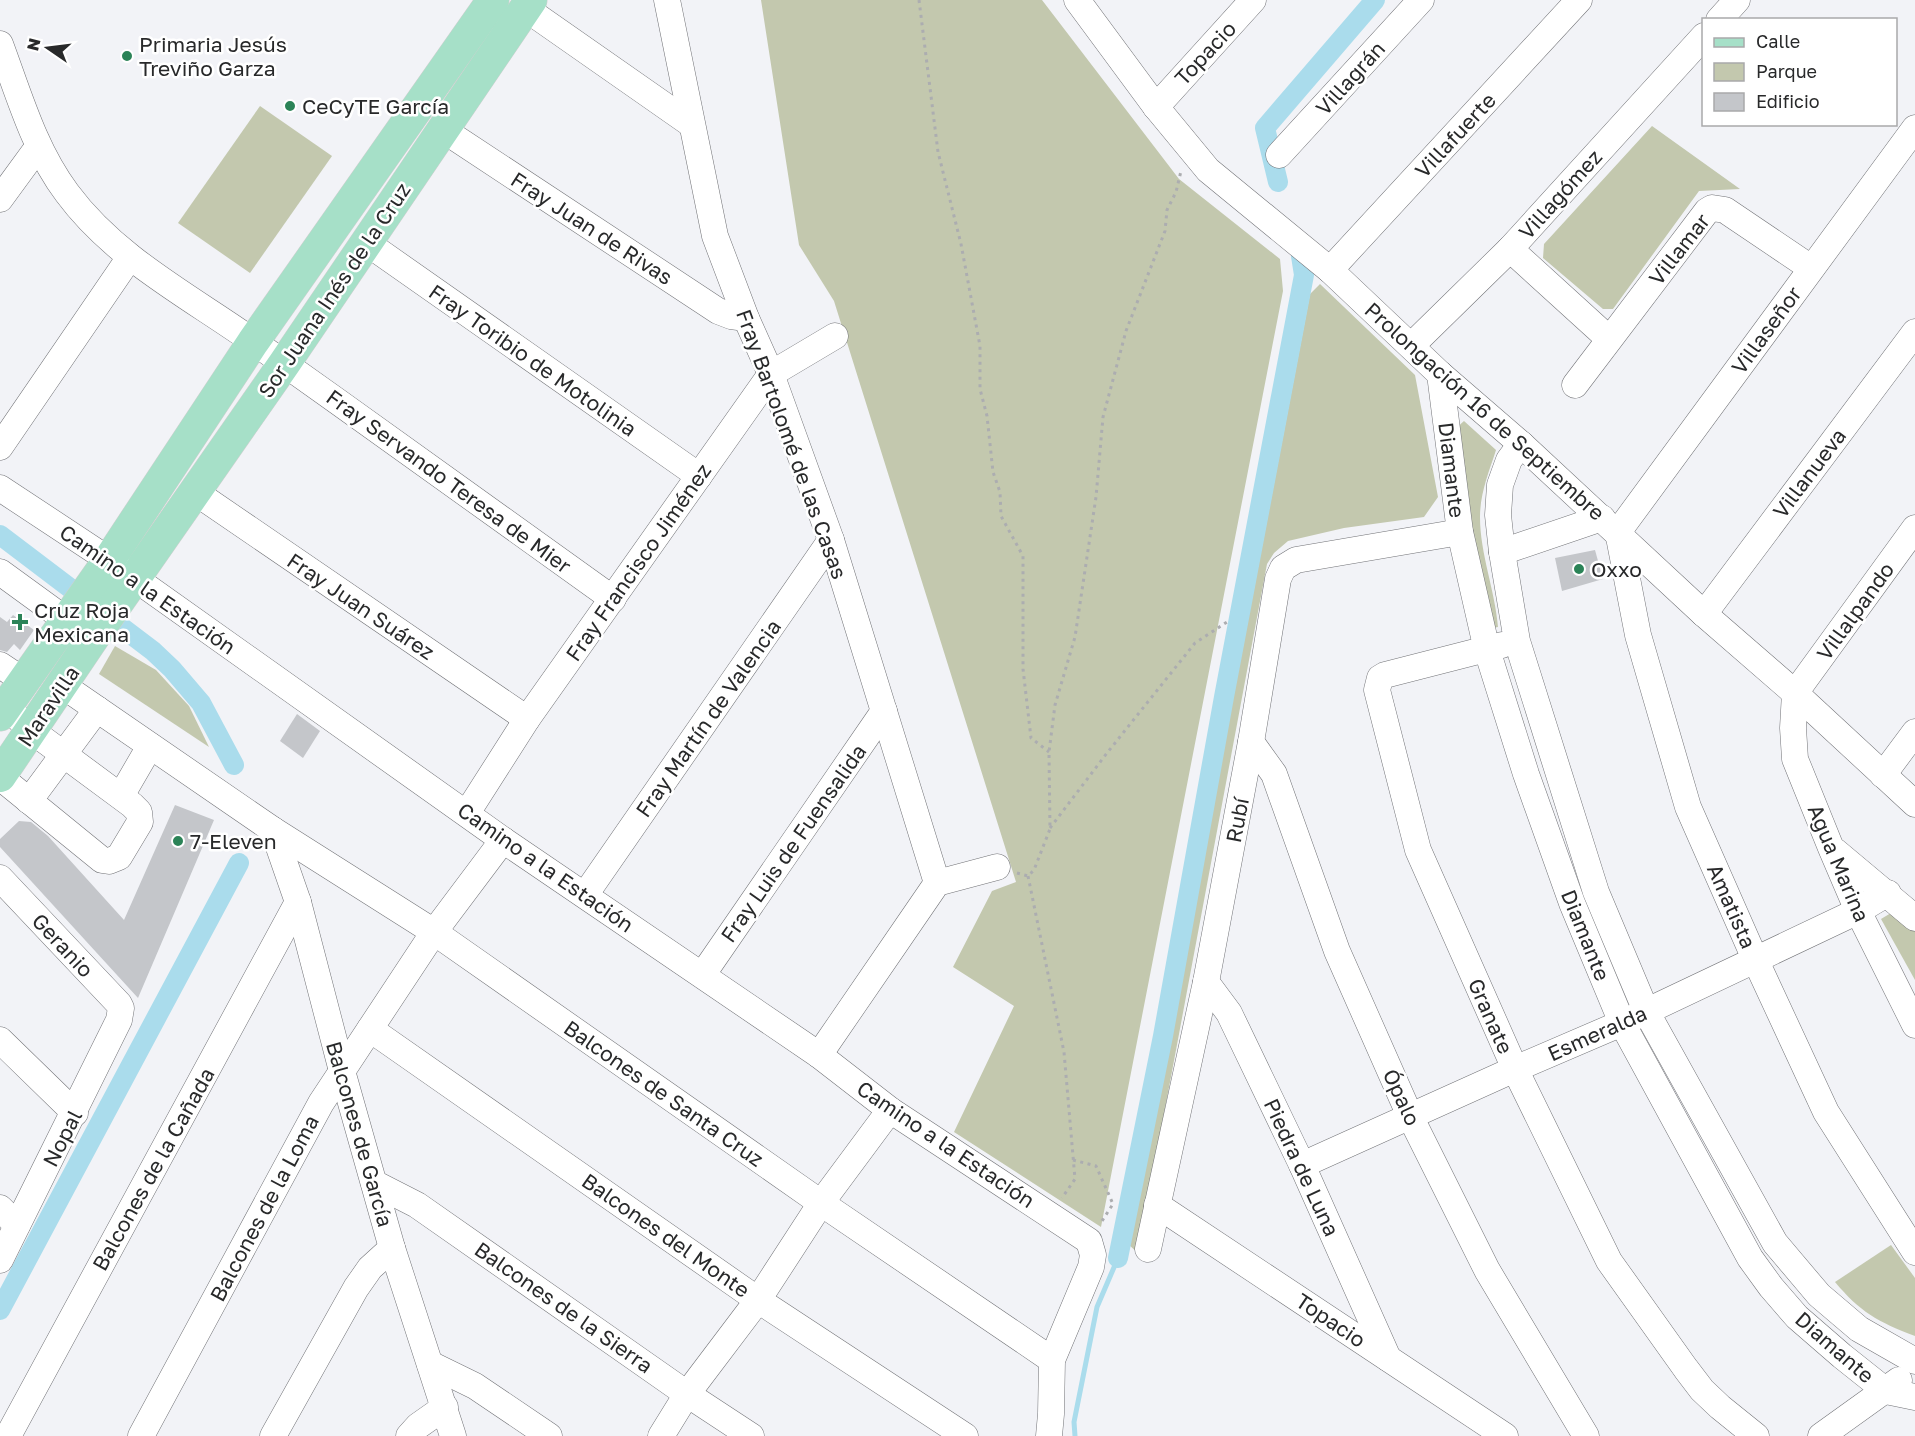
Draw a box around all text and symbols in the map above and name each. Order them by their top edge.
street label: Topacio [1169,16,1241,90]
north arrow [18,18,78,78]
legend [1702,18,1897,126]
text: Calle [1756,30,1800,52]
place label: Primaria Jesús Treviño Garza [139,31,287,81]
text: N [22,36,45,53]
street label: Villagrán [1310,36,1390,120]
marker: Primaria Jesús Treviño Garza [120,49,134,63]
text: Parque [1756,60,1817,82]
street label: Villafuerte [1409,87,1501,183]
text: Edificio [1756,90,1820,112]
place label: CeCyTE García [302,93,449,119]
marker: CeCyTE García [283,99,297,113]
street label: Villagómez [1513,144,1607,244]
street label: Fray Juan de Rivas [506,166,678,290]
street label: Sor Juana Inés de la Cruz [252,177,416,403]
street label: Villamar [1643,208,1715,290]
street label: Fray Toribio de Motolinia [424,278,642,442]
street label: Villaseñor [1725,281,1807,379]
street label: Prolongación 16 de Septiembre [1360,296,1610,526]
street label: Fray Bartolomé de las Casas [731,306,853,582]
street label: Fray Servando Teresa de Mier [322,383,576,579]
street label: Diamante [1433,421,1471,519]
street label: Villanueva [1767,423,1851,523]
street label: Fray Francisco Jiménez [560,458,716,666]
street label: Camino a la Estación [55,518,241,660]
street label: Fray Juan Suárez [282,547,440,665]
place label: Oxxo [1591,556,1642,582]
street label: Villalpando [1811,557,1899,665]
marker: Oxxo [1572,562,1586,576]
place label: Cruz Roja Mexicana [34,597,129,647]
marker: Cruz Roja Mexicana [11,613,29,631]
street label: Fray Martín de Valencia [630,614,786,822]
street label: Maravilla [11,661,85,751]
street label: Fray Luis de Fuensalida [715,739,871,947]
street label: Rubí [1220,794,1254,845]
street label: Camino a la Estación [453,796,639,938]
street label: Agua Marina [1803,800,1875,926]
place label: 7-Eleven [190,828,277,854]
marker: 7-Eleven [171,834,185,848]
street label: Amatista [1702,860,1762,952]
street label: Diamante [1556,886,1616,984]
street label: Geranio [27,908,99,982]
street label: Granate [1463,974,1519,1058]
street label: Esmeralda [1543,1000,1651,1066]
street label: Balcones de Santa Cruz [559,1014,769,1172]
street label: Balcones de García [321,1038,399,1230]
street label: Balcones de la Cañada [86,1063,220,1275]
street label: Ópalo [1378,1065,1426,1129]
street label: Camino a la Estación [852,1075,1040,1213]
street label: Piedra de Luna [1259,1094,1345,1240]
street label: Nopal [37,1105,87,1171]
street label: Balcones de la Loma [204,1111,324,1305]
street label: Balcones del Monte [577,1167,755,1303]
street label: Balcones de la Sierra [470,1236,658,1378]
street label: Topacio [1291,1287,1371,1353]
street label: Diamante [1790,1306,1880,1388]

